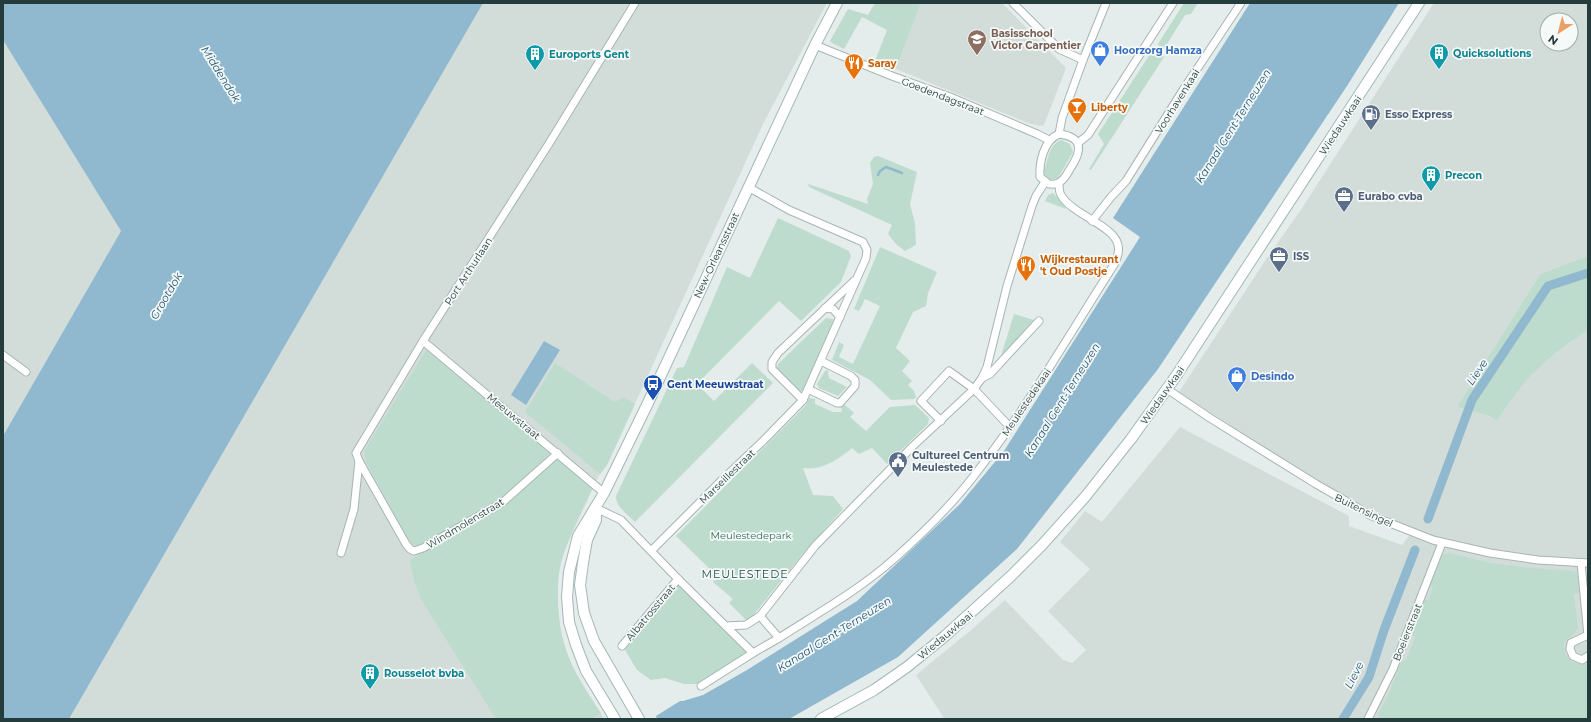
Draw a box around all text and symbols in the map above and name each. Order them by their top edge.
north arrow [1539,12,1579,52]
place label: Basisschool Victor Carpentier [990,27,1082,52]
school or university icon: Basisschool Victor Carpentier [966,28,988,56]
text: N [1545,32,1561,48]
shop icon: Hoorzorg Hamza [1089,39,1111,67]
building icon: Quicksolutions [1428,42,1450,70]
water label: Middendok [198,43,244,105]
building icon: Euroports Gent [524,43,546,71]
place label: Hoorzorg Hamza [1114,44,1202,57]
place label: Quicksolutions [1453,47,1532,60]
place label: Euroports Gent [549,48,630,61]
restaurant icon: Saray [843,52,865,80]
place label: Saray [868,57,898,70]
street label: Voorhavenkaai [1152,66,1203,136]
water label: Kanaal Gent-Terneuzen [1192,66,1274,186]
street label: Goedendagstraat [900,75,986,118]
street label: Wiedauwkaai [1316,93,1364,157]
bar icon: Liberty [1066,96,1088,124]
place label: Liberty [1091,101,1129,114]
fuel station icon: Esso Express [1360,103,1382,131]
place label: Esso Express [1385,108,1453,121]
building icon: Precon [1420,164,1442,192]
place label: Precon [1445,169,1482,182]
office icon: Eurabo cvba [1333,185,1355,213]
place label: Eurabo cvba [1358,190,1423,203]
street label: New-Orleansstraat [691,210,742,300]
street label: Port Arthurlaan [442,235,495,308]
office icon: ISS [1268,245,1290,273]
place label: ISS [1293,250,1310,263]
place label: Wijkrestaurant 't Oud Postje [1040,253,1119,278]
restaurant icon: Wijkrestaurant 't Oud Postje [1015,254,1037,282]
water label: Grootdok [147,270,185,322]
water label: Kanaal Gent-Terneuzen [1021,340,1103,460]
water label: Lieve [1463,356,1491,388]
street label: Wiedauwkaai [1138,364,1187,427]
shop icon: Desindo [1226,365,1248,393]
street label: Meulestedekaai [999,366,1054,439]
place label: Desindo [1251,370,1295,383]
bus stop icon: Gent Meeuwstraat [642,373,664,401]
place label: Gent Meeuwstraat [667,378,764,391]
street label: Meeuwstraat [484,390,543,442]
street label: Marseillestraat [697,446,758,506]
place label: Cultureel Centrum Meulestede [912,449,1009,474]
public building icon: Cultureel Centrum Meulestede [887,450,909,478]
street label: Buitensingel [1332,491,1395,530]
street label: Windmolenstraat [424,495,506,552]
park label: Meulestedepark [710,529,792,542]
district label: MEULESTEDE [701,567,789,581]
street label: Albatrosstraat [623,581,678,643]
water label: Kanaal Gent-Terneuzen [774,593,894,675]
street label: Boeierstraat [1390,601,1425,663]
street label: Wiedauwkaai [915,608,976,662]
water label: Lieve [1341,659,1367,691]
building icon: Rousselot bvba [359,662,381,690]
place label: Rousselot bvba [384,667,464,680]

